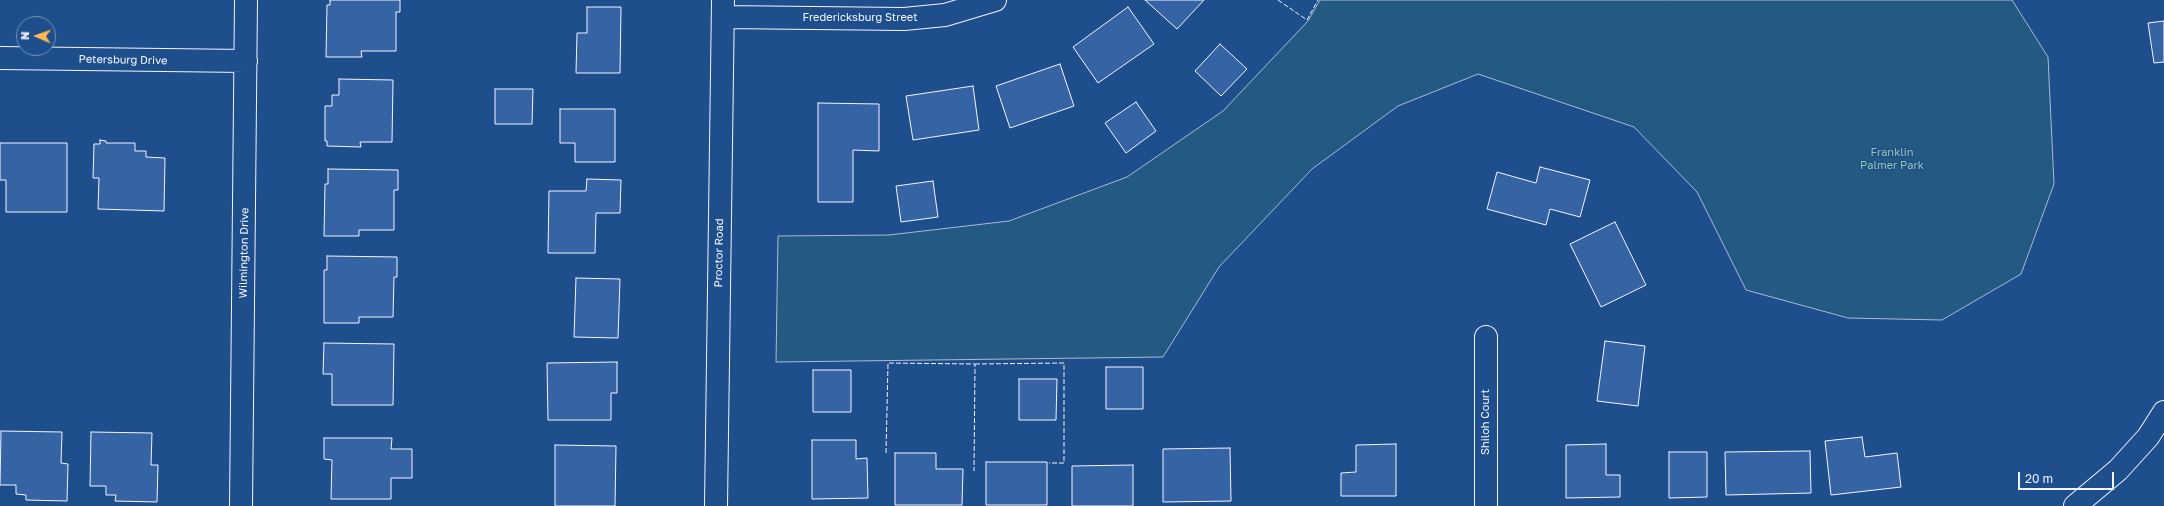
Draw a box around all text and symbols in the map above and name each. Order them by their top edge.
street label: Fredericksburg Street [802,11,918,25]
north arrow [16,16,56,56]
text: N [18,31,31,40]
street label: Petersburg Drive [79,53,167,67]
park label: Franklin Palmer Park [1860,146,1924,172]
street label: Wilmington Drive [237,207,251,299]
street label: Proctor Road [712,218,726,288]
street label: Shiloh Court [1479,389,1493,455]
scale bar [2020,464,2116,490]
text: 20 m [2025,471,2053,486]

